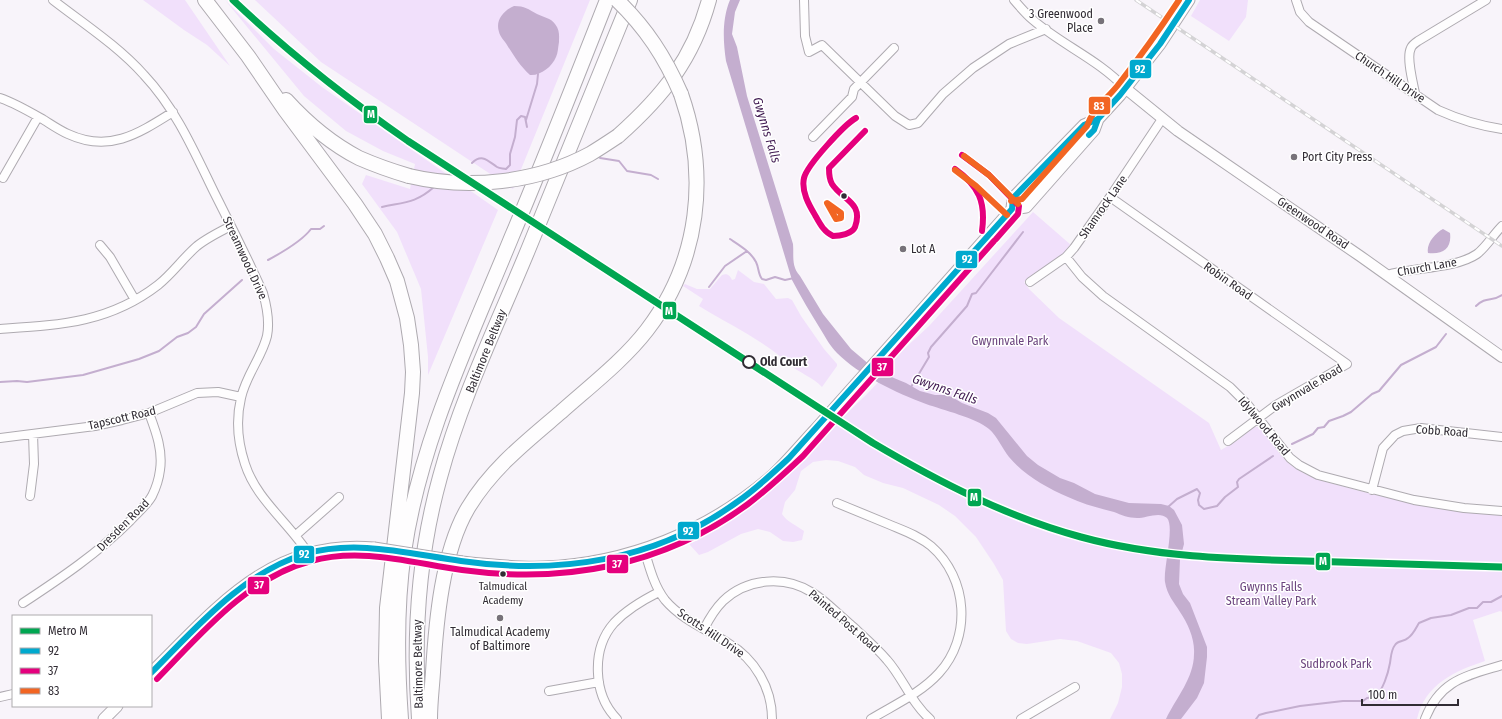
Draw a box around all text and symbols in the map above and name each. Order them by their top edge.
place label: 3 Greenwood Place [1029,7,1093,35]
marker: 3 Greenwood Place [1096,16,1106,26]
street label: Church Hill Drive [1352,48,1428,106]
line badge: 92 [1129,59,1152,79]
text: 92 [1135,63,1145,76]
water label: Gwynns Falls [750,95,784,165]
line badge: 83 [1088,96,1111,115]
text: 83 [1093,100,1105,113]
line badge: M [363,105,378,124]
text: M [367,108,375,121]
place label: Port City Press [1302,150,1372,164]
marker: Port City Press [1289,152,1299,162]
street label: Shamrock Lane [1076,172,1130,242]
unlabelled marker [839,191,849,201]
street label: Greenwood Road [1274,194,1352,252]
street label: Streamwood Drive [220,214,270,302]
place label: Lot A [911,242,936,256]
marker: Lot A [898,244,908,254]
line badge: 92 [955,250,978,269]
text: 92 [962,253,972,266]
street label: Church Lane [1396,255,1458,279]
street label: Robin Road [1201,259,1255,303]
line badge: M [662,301,677,320]
text: M [665,305,673,318]
street label: Baltimore Beltway [463,307,509,395]
park label: Gwynnvale Park [972,334,1049,348]
marker: Old Court [742,355,756,369]
place label: Old Court [760,355,808,369]
line badge: 37 [871,357,894,377]
text: 37 [876,361,887,374]
street label: Gwynnvale Road [1269,361,1345,415]
water label: Gwynns Falls [910,371,980,407]
street label: Idylwood Road [1235,394,1293,458]
street label: Tapscott Road [87,403,157,433]
street label: Cobb Road [1415,422,1469,440]
line badge: M [967,488,982,507]
text: M [970,491,978,504]
street label: Dresden Road [94,496,152,554]
line badge: 92 [677,521,700,540]
text: 92 [683,525,693,538]
line badge: 92 [293,545,315,564]
text: 92 [299,548,309,561]
line badge: M [1315,552,1331,571]
line badge: 37 [606,554,629,574]
text: M [1319,555,1327,568]
text: 37 [611,558,622,571]
marker: Talmudical Academy [498,569,508,579]
line badge: 37 [247,576,270,595]
text: 37 [253,579,264,592]
place label: Talmudical Academy [479,580,527,607]
park label: Gwynns Falls Stream Valley Park [1226,580,1317,608]
street label: Painted Post Road [806,587,882,655]
street label: Scotts Hill Drive [675,605,747,661]
marker: Talmudical Academy of Baltimore [495,613,505,623]
legend [12,615,152,707]
street label: Baltimore Beltway [410,619,426,709]
text: Metro M [48,624,88,638]
place label: Talmudical Academy of Baltimore [450,625,550,653]
text: 92 [48,644,59,658]
park label: Sudbrook Park [1300,657,1372,671]
text: 37 [48,664,58,678]
scale bar [1362,681,1458,707]
text: 83 [48,684,59,698]
text: 100 m [1368,688,1397,702]

